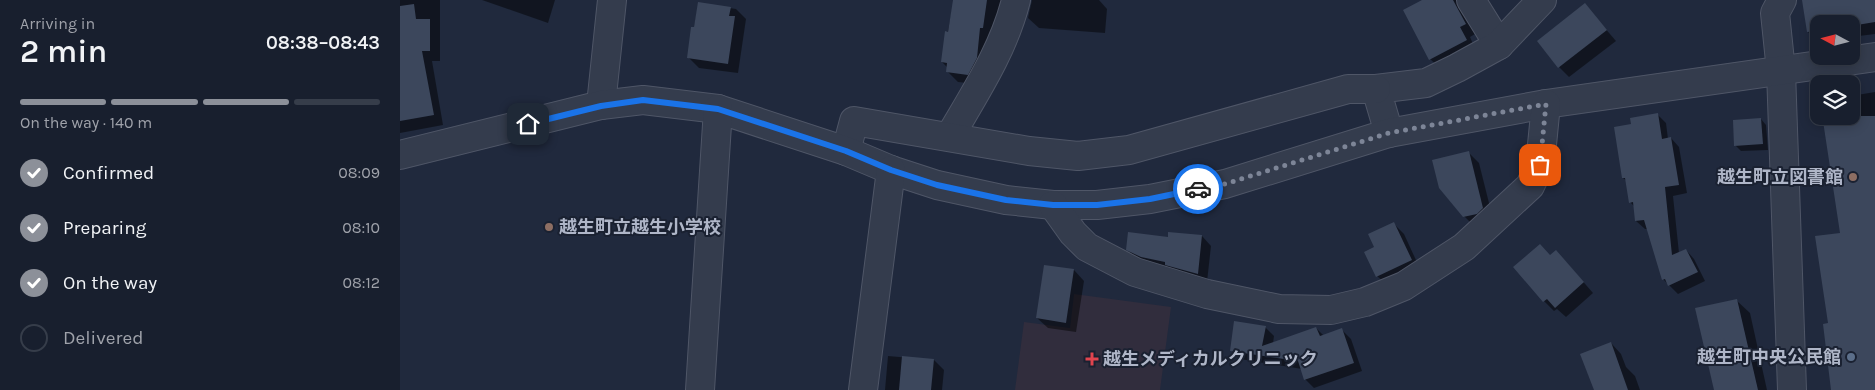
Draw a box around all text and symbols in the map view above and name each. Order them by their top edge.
text: Arriving in [20,14,95,33]
north arrow [1810,15,1860,65]
map controls [1810,15,1860,125]
text: 08:38–08:43 [266,32,380,54]
text: 2 min [20,33,107,70]
button: layers [1810,75,1860,125]
pin [507,103,549,145]
icon: home [514,110,542,138]
text: On the way · 140 m [20,113,152,132]
pin [1519,144,1561,186]
icon: bag [1526,151,1554,179]
icon: check [20,159,48,187]
text: Confirmed [63,162,154,184]
text: 08:09 [338,163,380,182]
courier [1173,164,1223,214]
place label: 越生町立図書館 [1717,166,1843,188]
marker: 越生町立図書館 [1847,171,1859,183]
icon: car [1184,175,1212,203]
icon: check [20,214,48,242]
place label: 越生町立越生小学校 [559,216,721,238]
text: Preparing [63,217,146,239]
text: 08:10 [342,218,380,237]
marker: 越生町立越生小学校 [543,221,555,233]
icon: check [20,269,48,297]
text: On the way [63,272,157,294]
text: 08:12 [342,273,380,292]
text: Delivered [63,327,143,349]
place label: 越生町中央公民館 [1697,346,1841,368]
place label: 越生メディカルクリニック [1103,348,1318,370]
marker: 越生町中央公民館 [1845,351,1857,363]
marker: 越生メディカルクリニック [1085,352,1099,366]

